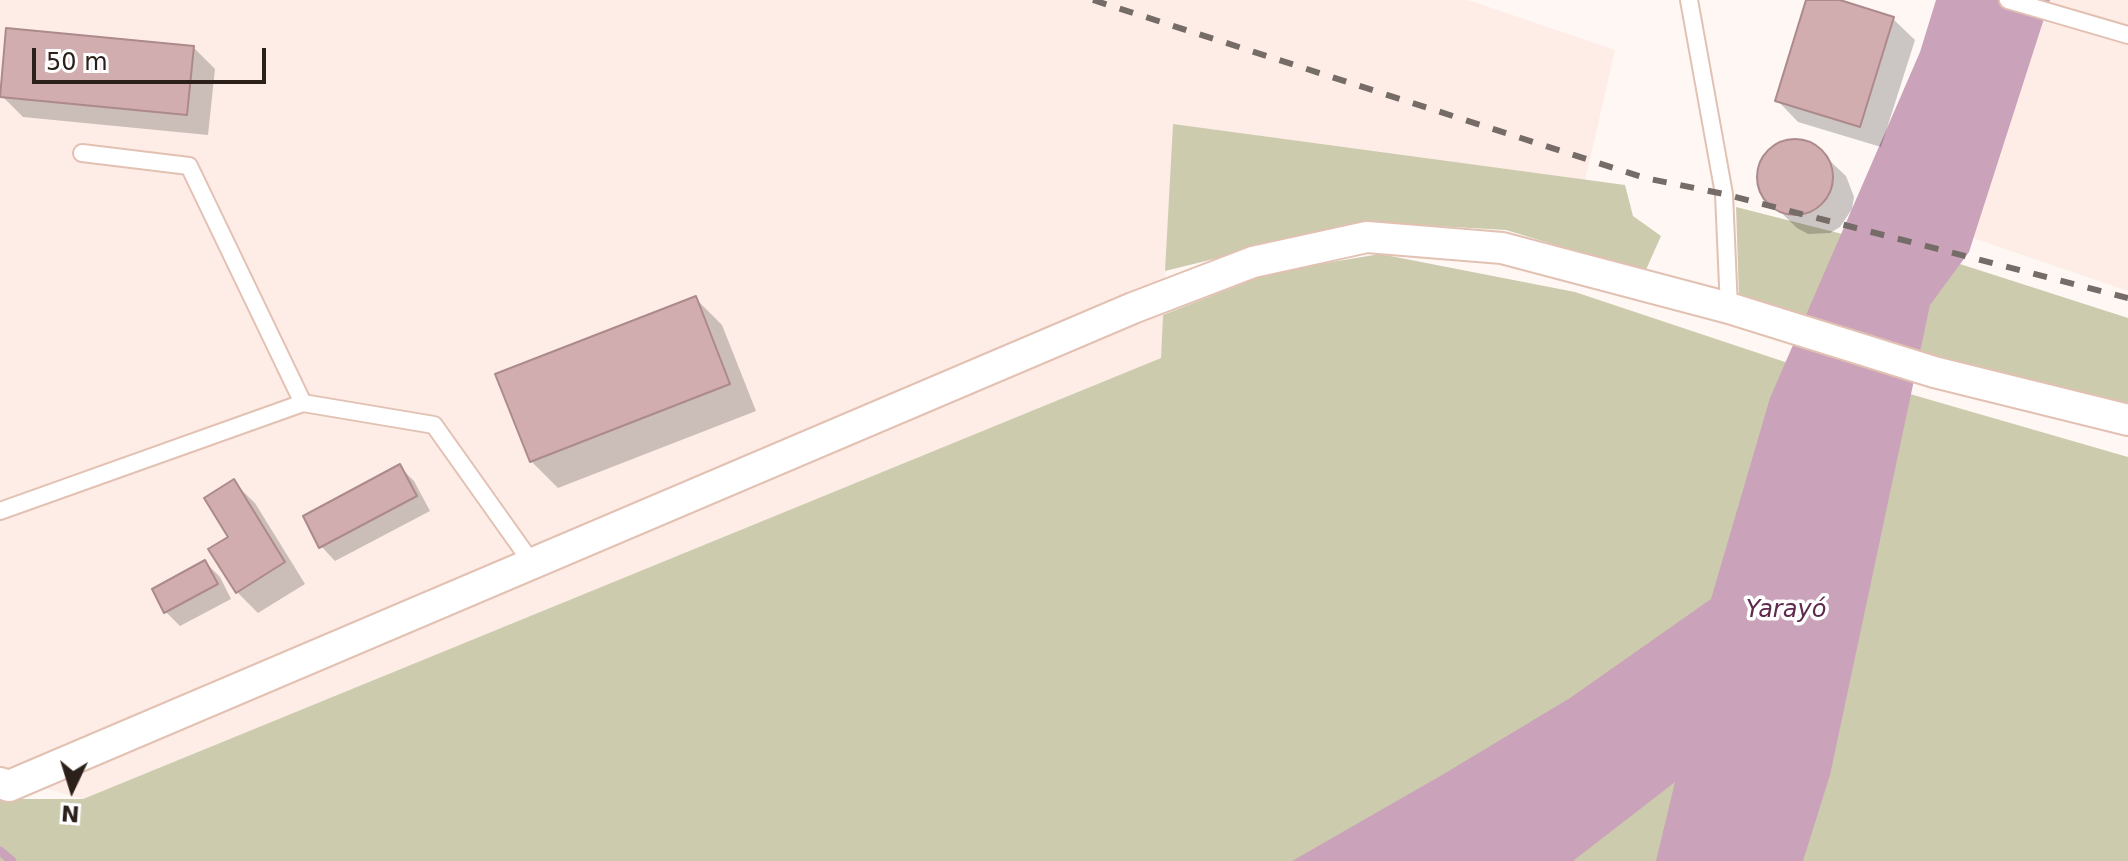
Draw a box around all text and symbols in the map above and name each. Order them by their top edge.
scale bar [36,32,270,82]
text: 50 m [46,48,108,76]
water label: Yarayó [1746,597,1826,625]
north arrow [32,749,112,829]
text: N [60,800,80,827]

